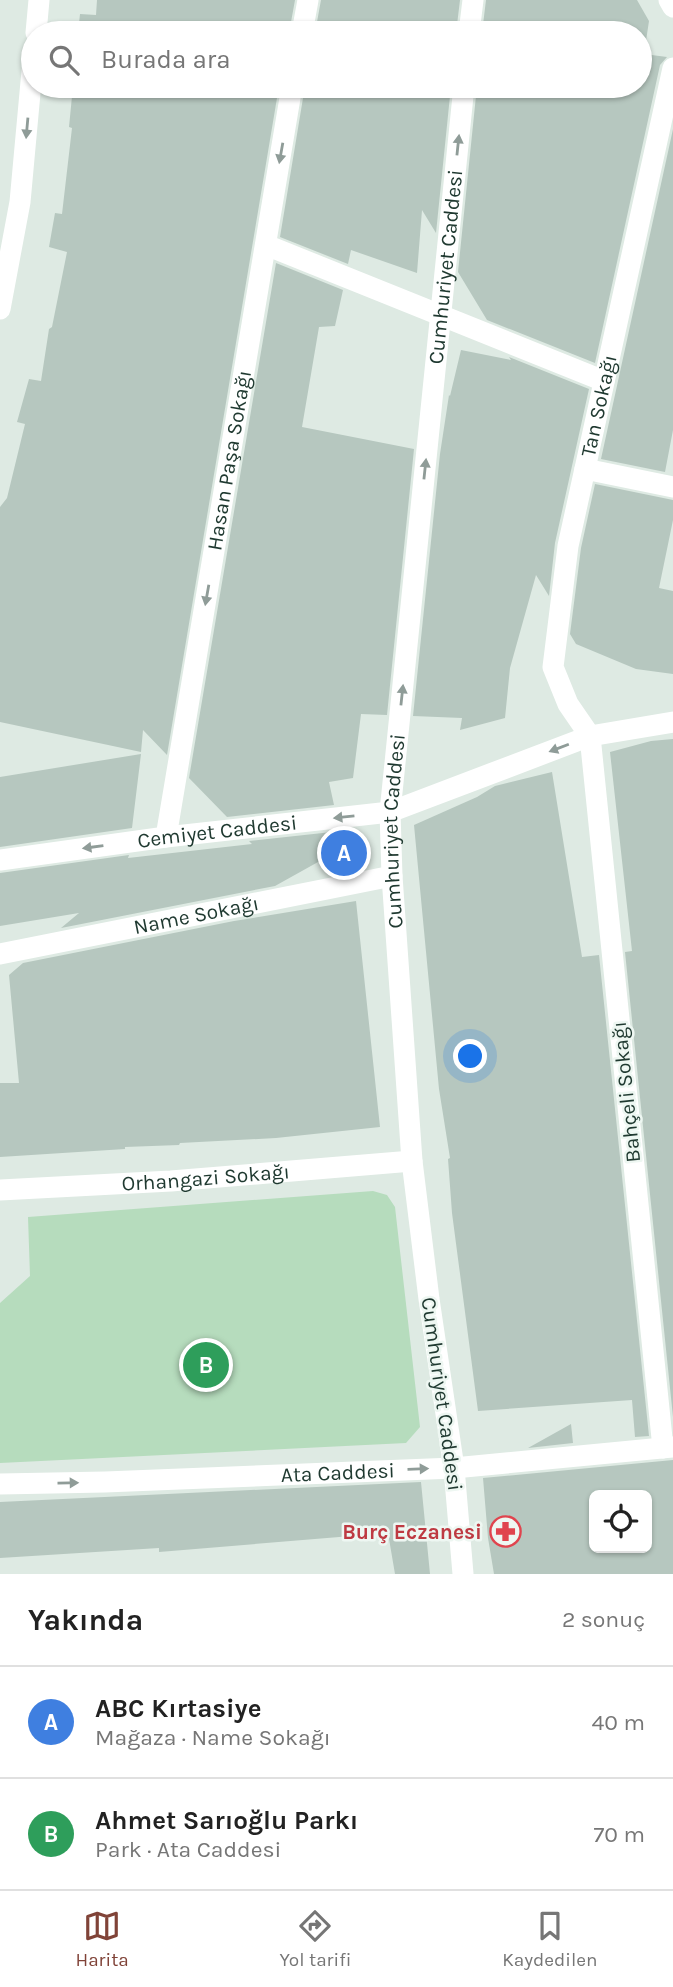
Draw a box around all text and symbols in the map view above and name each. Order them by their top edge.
search box [21,21,652,98]
icon: search [45,41,83,79]
text: Burada ara [101,44,231,75]
one-way arrow [21,117,32,139]
one-way arrow [453,134,464,156]
one-way arrow [275,142,286,164]
street label: Cumhuriyet Caddesi [424,168,467,365]
street label: Tan Sokağı [576,353,622,459]
street label: Hasan Paşa Sokağı [202,368,256,552]
one-way arrow [420,458,431,480]
one-way arrow [201,584,212,606]
one-way arrow [397,684,408,706]
street label: Cumhuriyet Caddesi [378,732,410,929]
one-way arrow [549,742,570,753]
street label: Cemiyet Caddesi [136,810,298,853]
one-way arrow [332,812,354,823]
pin: A [321,827,367,879]
one-way arrow [82,842,104,853]
street label: Name Sokağı [131,891,261,939]
street label: Bahçeli Sokağı [607,1020,645,1164]
your location [453,1039,487,1073]
street label: Orhangazi Sokağı [121,1159,291,1196]
street label: Cumhuriyet Caddesi [417,1296,467,1492]
pin: B [183,1339,229,1391]
street label: Ata Caddesi [280,1458,395,1487]
one-way arrow [407,1464,429,1475]
one-way arrow [57,1477,79,1488]
map controls [589,1490,652,1553]
button: locate [589,1490,652,1553]
pharmacy icon: Burç Eczanesi [488,1515,522,1549]
place label: Burç Eczanesi [342,1520,482,1544]
text: Yakında [28,1602,143,1638]
text: 2 sonuç [562,1606,645,1633]
text: ABC Kırtasiye [95,1693,261,1724]
text: A [44,1709,58,1736]
text: 40 m [592,1709,645,1736]
text: Mağaza · Name Sokağı [95,1724,331,1751]
text: Ahmet Sarıoğlu Parkı [95,1805,358,1836]
text: B [44,1821,58,1848]
text: 70 m [594,1821,645,1848]
text: Park · Ata Caddesi [95,1836,281,1863]
tab: Harita [75,1907,129,1971]
tab: Yol tarifi [280,1907,351,1971]
tab: Kaydedilen [502,1907,598,1971]

